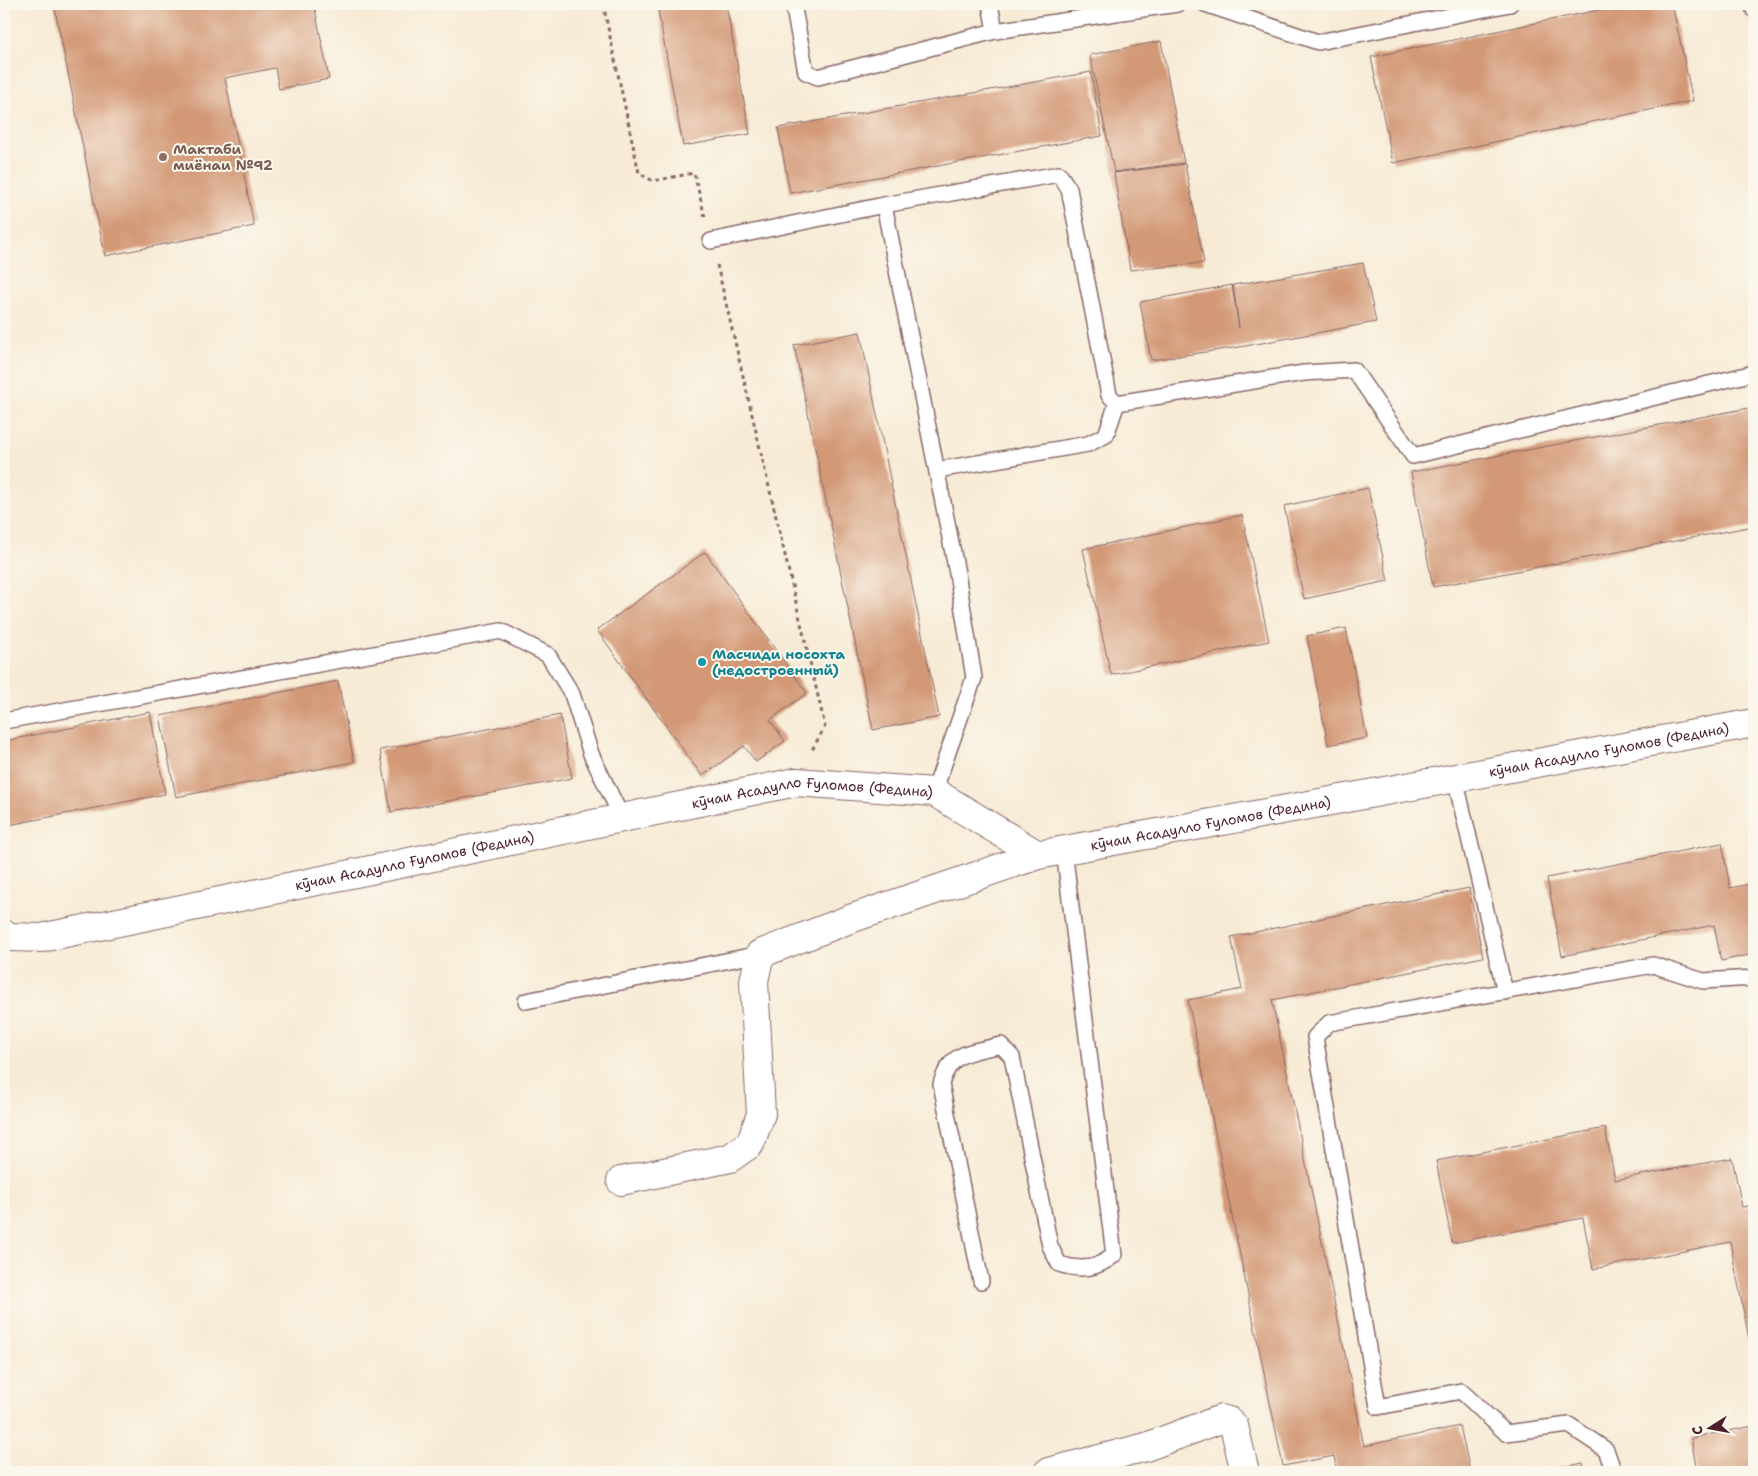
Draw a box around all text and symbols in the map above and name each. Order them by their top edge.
place label: Мактаби миёнаи №92 [173,140,273,174]
marker: Мактаби миёнаи №92 [157,151,169,163]
place label: Масчиди носохта (недостроенный) [712,645,846,679]
marker: Масчиди носохта (недостроенный) [696,656,708,668]
street label: кӯчаи Асадулло Ғуломов (Федина) [1487,719,1730,781]
street label: кӯчаи Асадулло Ғуломов (Федина) [690,773,934,812]
street label: кӯчаи Асадулло Ғуломов (Федина) [1089,792,1332,854]
street label: кӯчаи Асадулло Ғуломов (Федина) [293,827,536,894]
north arrow [1686,1404,1736,1454]
text: С [1688,1425,1707,1436]

